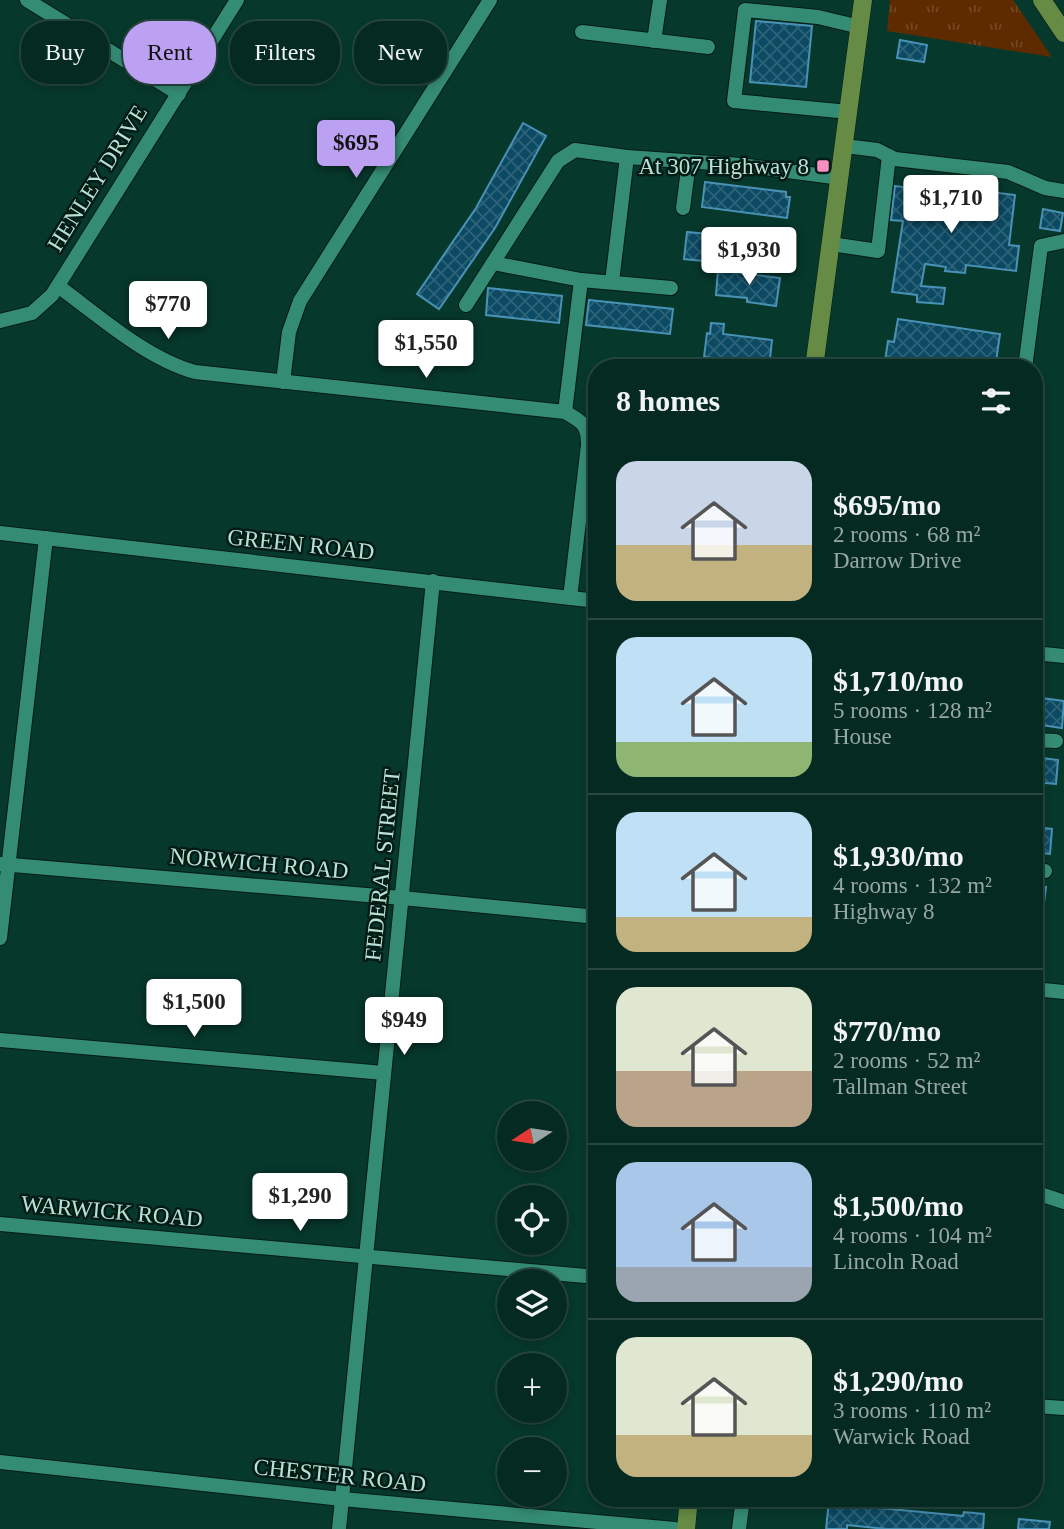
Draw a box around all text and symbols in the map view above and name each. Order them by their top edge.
chip: Buy [21,21,109,84]
chip: Rent [123,21,216,84]
chip: Filters [230,21,340,84]
chip: New [354,21,447,84]
street label: HENLEY DRIVE [43,101,152,256]
pin: $695 [315,120,397,180]
text: $695 [333,130,379,155]
place label: At 307 Highway 8 [638,154,809,179]
marker: At 307 Highway 8 [815,158,831,174]
pin: $1,710 [894,176,1008,235]
text: $1,710 [919,185,983,210]
pin: $1,930 [692,228,806,287]
text: $1,930 [717,237,781,262]
pin: $770 [127,282,209,341]
text: $770 [145,291,191,316]
pin: $1,550 [369,320,483,380]
text: $1,550 [394,330,458,355]
icon: filters [977,382,1015,420]
text: 8 homes [616,384,720,417]
text: $695/mo [833,488,941,521]
icon: home [672,489,756,573]
text: 2 rooms · 68 m² [833,522,980,547]
street label: GREEN ROAD [226,524,376,565]
text: Darrow Drive [833,548,961,573]
text: $1,710/mo [833,664,964,697]
icon: home [672,665,756,749]
text: 5 rooms · 128 m² [833,698,992,723]
text: House [833,724,892,749]
street label: FEDERAL STREET [360,768,405,962]
text: $1,930/mo [833,839,964,872]
icon: home [672,840,756,924]
street label: NORWICH ROAD [168,843,349,884]
text: 4 rooms · 132 m² [833,873,992,898]
text: Highway 8 [833,899,935,924]
pin: $1,500 [137,979,251,1039]
text: $1,500 [162,989,226,1014]
pin: $949 [363,998,445,1057]
text: $949 [381,1007,427,1032]
text: $770/mo [833,1014,941,1047]
icon: home [672,1015,756,1099]
text: 2 rooms · 52 m² [833,1048,980,1073]
text: Tallman Street [833,1074,967,1099]
north arrow [497,1101,567,1171]
map controls [497,1101,567,1507]
pin: $1,290 [243,1174,357,1233]
text: $1,290 [268,1183,332,1208]
button: locate [497,1185,567,1255]
text: $1,500/mo [833,1189,964,1222]
icon: home [672,1190,756,1274]
street label: WARWICK ROAD [20,1191,204,1232]
text: 4 rooms · 104 m² [833,1223,992,1248]
text: Lincoln Road [833,1249,959,1274]
button: layers [497,1269,567,1339]
button: + [497,1353,567,1423]
text: $1,290/mo [833,1364,964,1397]
icon: home [672,1365,756,1449]
text: 3 rooms · 110 m² [833,1398,991,1423]
text: Warwick Road [833,1424,970,1449]
button: − [497,1437,567,1507]
street label: CHESTER ROAD [253,1454,427,1497]

